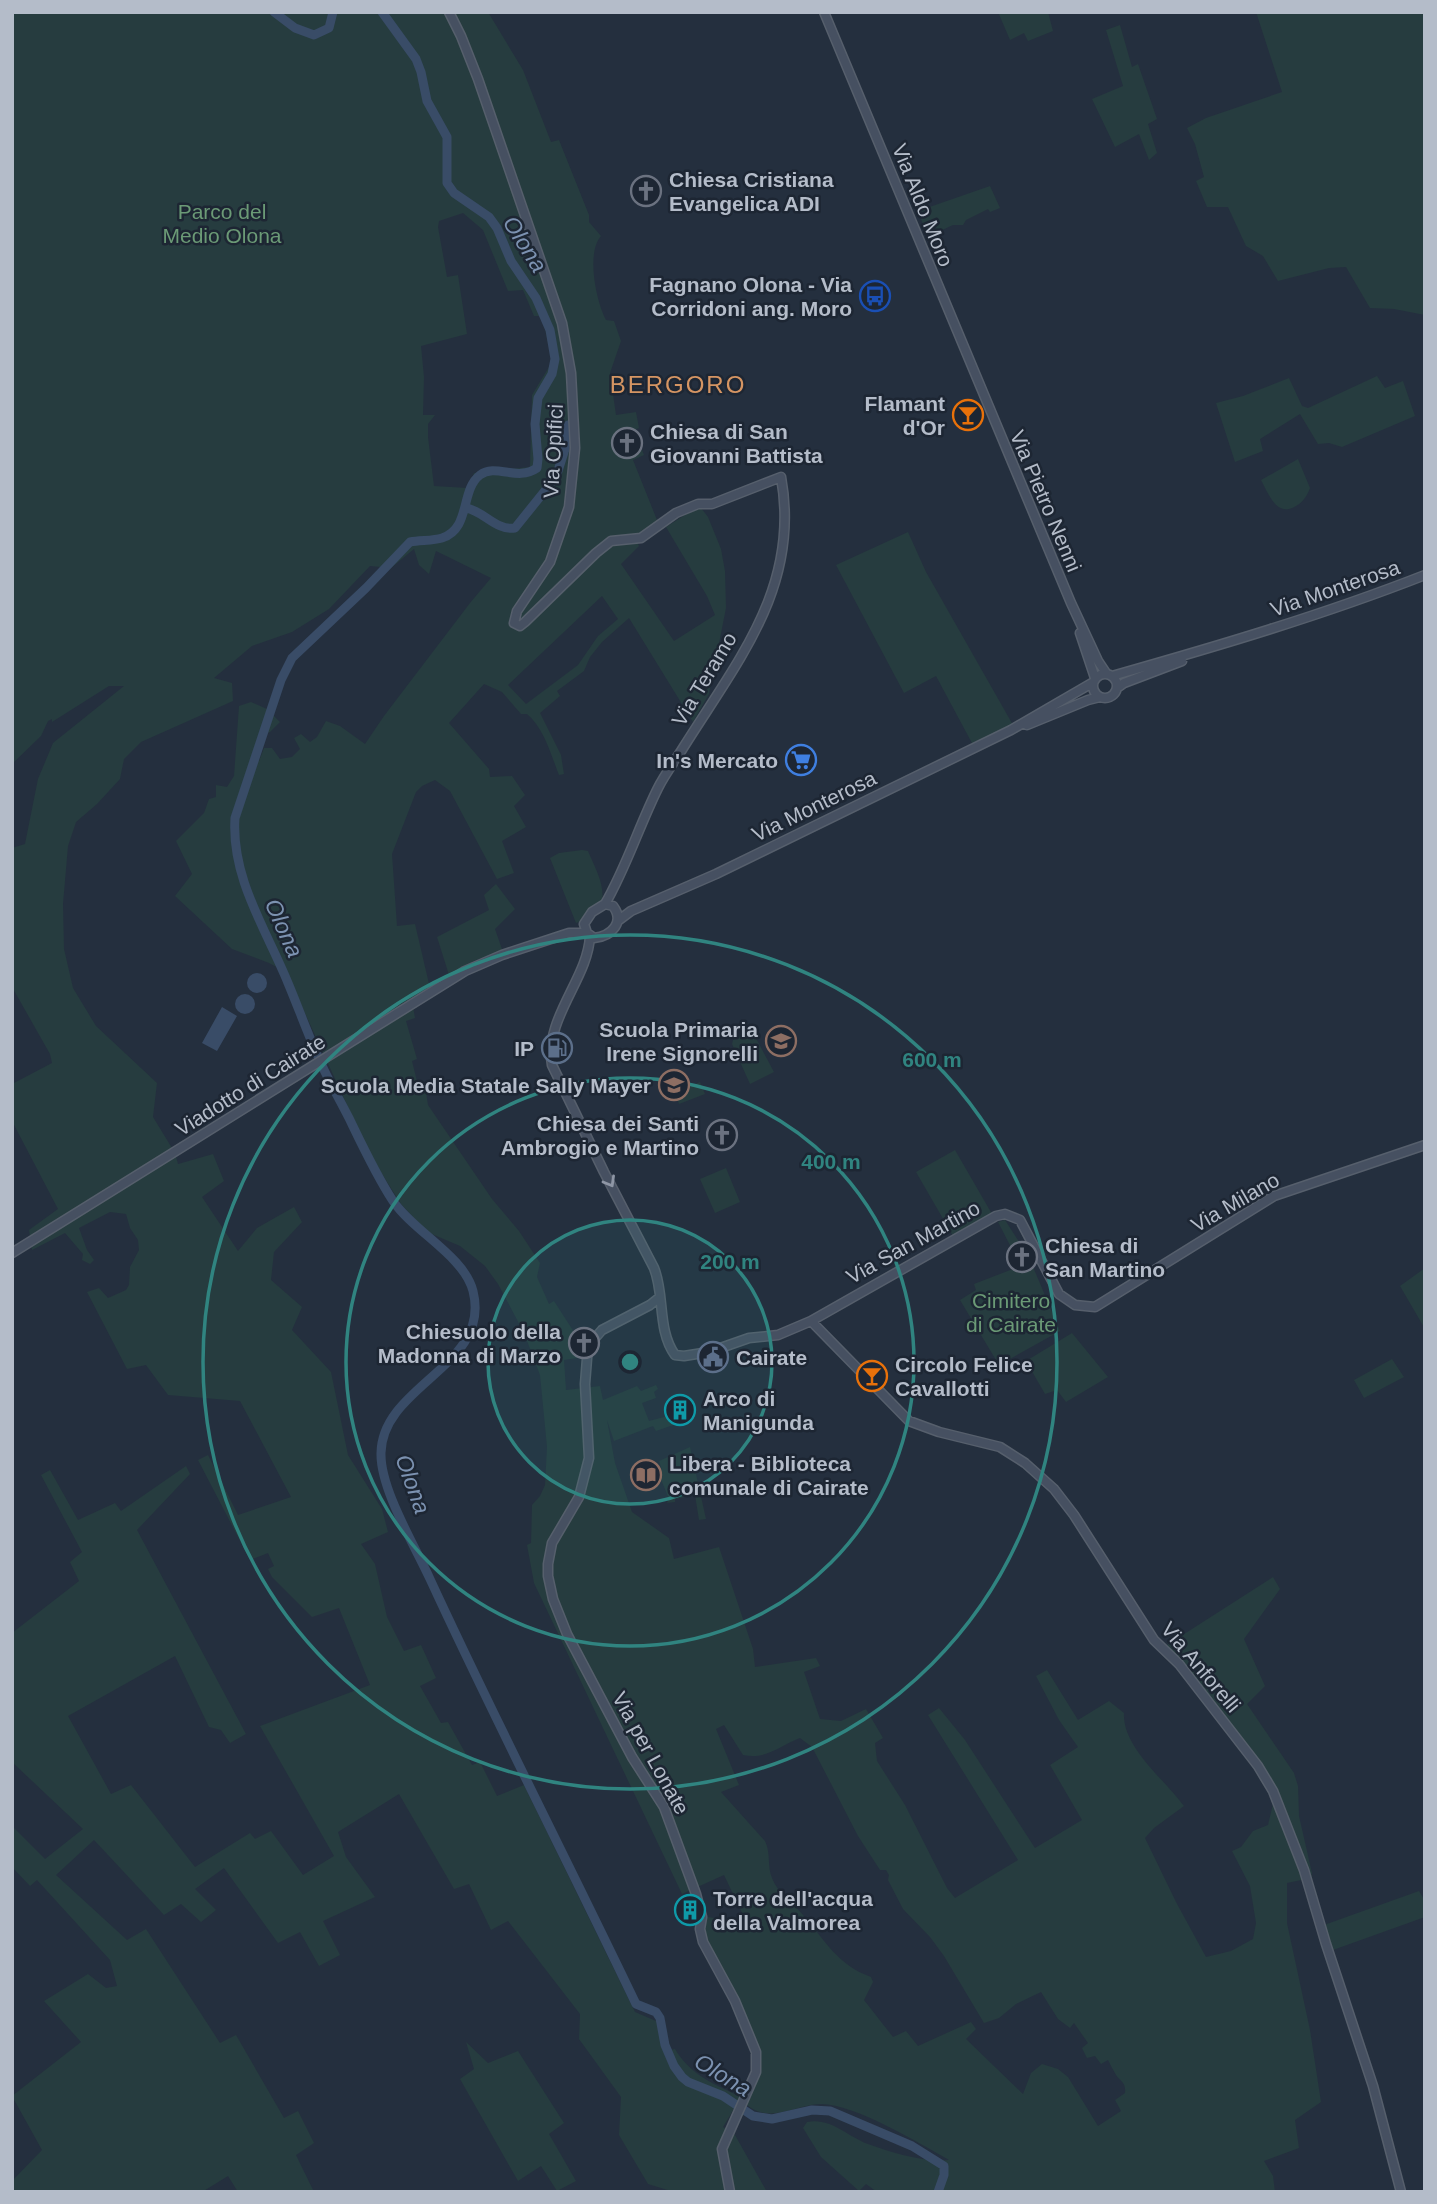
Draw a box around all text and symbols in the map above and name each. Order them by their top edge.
street label: Via Aldo Moro [888,140,958,270]
place label: Chiesa Cristiana Evangelica ADI [669,168,834,215]
church icon: Chiesa Cristiana Evangelica ADI [629,174,663,208]
park label: Parco del Medio Olona [162,200,282,247]
water label: Olona [498,211,552,277]
place label: Fagnano Olona - Via Corridoni ang. Moro [649,273,852,320]
bus stop icon: Fagnano Olona - Via Corridoni ang. Moro [858,279,892,313]
district label: BERGORO [610,371,746,398]
place label: Flamant d'Or [864,392,945,439]
bar icon: Flamant d'Or [951,398,985,432]
street label: Via Opifici [539,403,567,499]
place label: Chiesa di San Giovanni Battista [650,420,823,467]
church icon: Chiesa di San Giovanni Battista [610,426,644,460]
street label: Via Pietro Nenni [1006,427,1086,575]
street label: Via Monterosa [1267,555,1403,621]
street label: Via Teramo [667,628,741,730]
supermarket icon: In's Mercato [784,743,818,777]
place label: In's Mercato [656,749,778,772]
street label: Via Monterosa [748,766,880,846]
water label: Olona [260,895,308,961]
place label: Scuola Primaria Irene Signorelli [599,1018,758,1065]
school or university icon: Scuola Primaria Irene Signorelli [764,1024,798,1058]
street label: Viadotto di Cairate [171,1030,329,1140]
fuel station icon: IP [540,1031,574,1065]
place label: IP [514,1037,534,1060]
text: 600 m [902,1048,962,1071]
school or university icon: Scuola Media Statale Sally Mayer [657,1068,691,1102]
place label: Scuola Media Statale Sally Mayer [321,1074,651,1097]
place label: Chiesa dei Santi Ambrogio e Martino [501,1112,699,1159]
church icon: Chiesa dei Santi Ambrogio e Martino [705,1118,739,1152]
text: 400 m [801,1150,861,1173]
street label: Via Milano [1187,1168,1283,1236]
one-way arrow [601,1174,614,1187]
street label: Via San Martino [842,1196,984,1288]
place label: Chiesa di San Martino [1045,1234,1165,1281]
church icon: Chiesa di San Martino [1005,1240,1039,1274]
text: 200 m [700,1250,760,1273]
park label: Cimitero di Cairate [966,1289,1056,1336]
place label: Chiesuolo della Madonna di Marzo [378,1320,561,1367]
church icon: Chiesuolo della Madonna di Marzo [567,1326,601,1360]
public building icon: Cairate [696,1340,730,1374]
place label: Cairate [736,1346,807,1369]
centre of rings [618,1350,642,1374]
place label: Circolo Felice Cavallotti [895,1353,1033,1400]
bar icon: Circolo Felice Cavallotti [855,1359,889,1393]
place label: Arco di Manigunda [703,1387,814,1434]
building icon: Arco di Manigunda [663,1393,697,1427]
water label: Olona [390,1451,436,1517]
place label: Libera - Biblioteca comunale di Cairate [669,1452,869,1499]
library icon: Libera - Biblioteca comunale di Cairate [629,1458,663,1492]
street label: Via Anforelli [1157,1617,1245,1717]
street label: Via per Lonate [608,1688,694,1818]
place label: Torre dell'acqua della Valmorea [713,1887,873,1934]
building icon: Torre dell'acqua della Valmorea [673,1893,707,1927]
water label: Olona [690,2048,756,2102]

